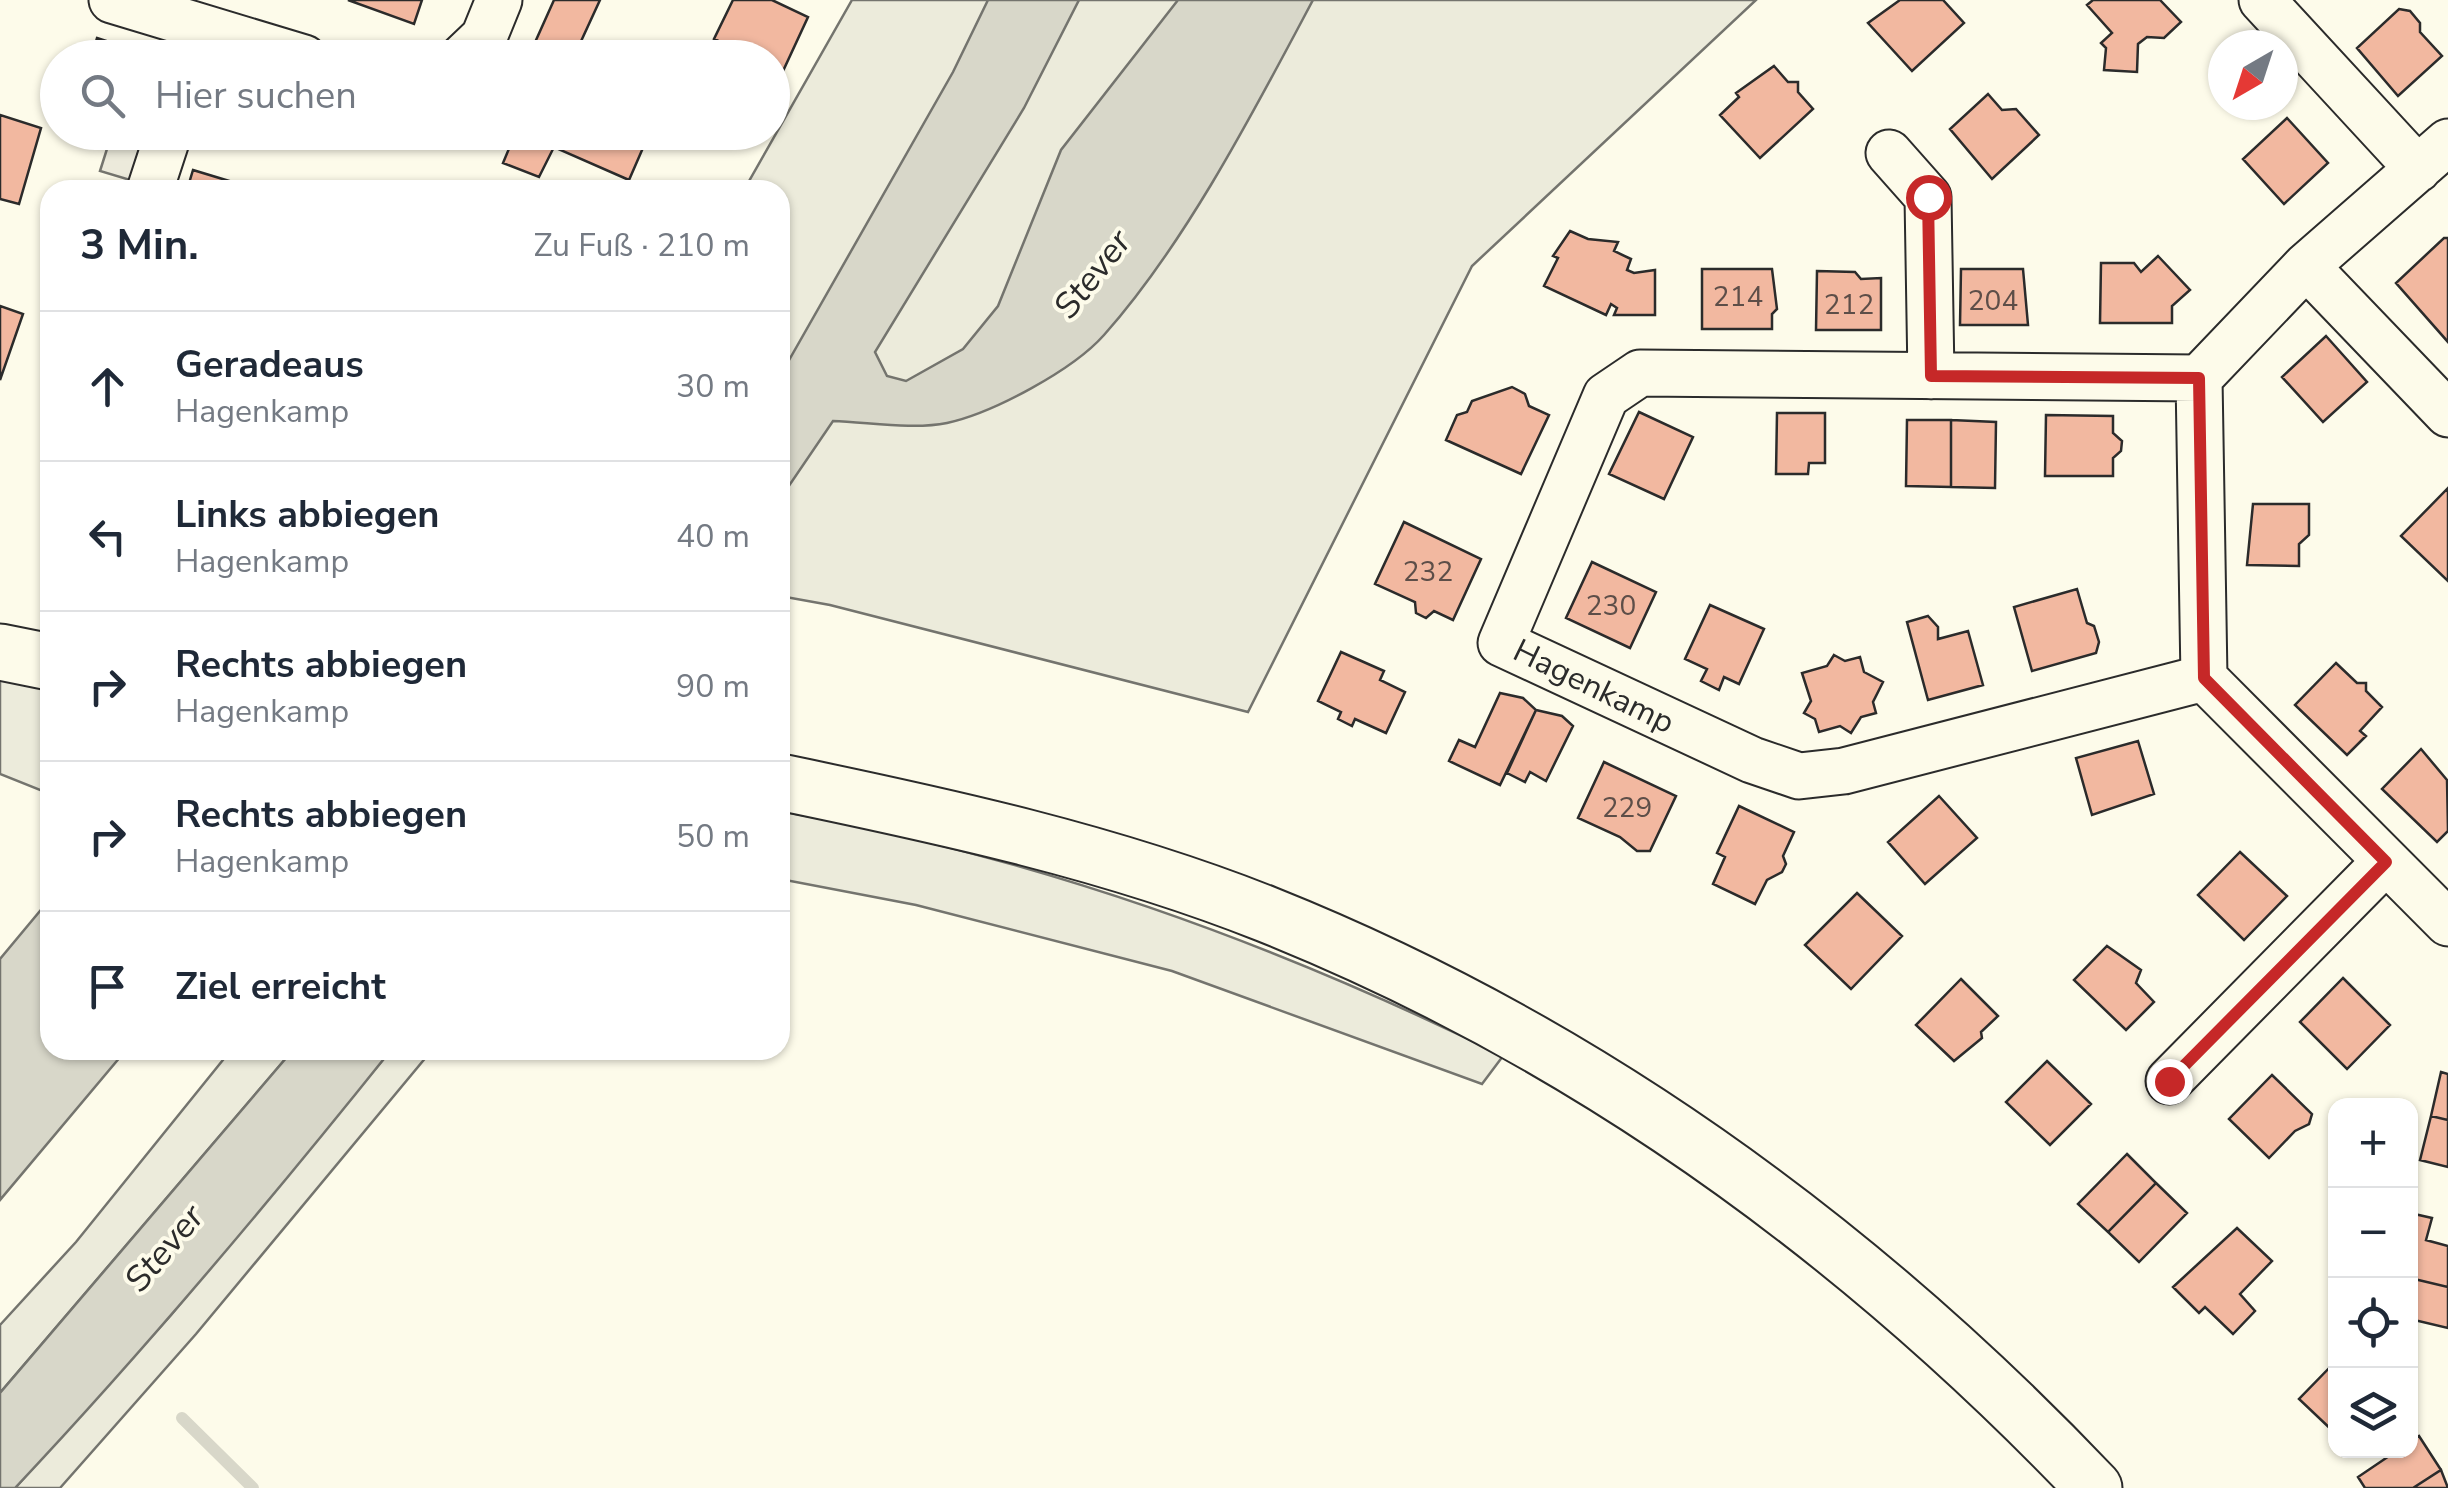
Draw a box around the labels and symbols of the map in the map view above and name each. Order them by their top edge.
north arrow [2208,30,2298,120]
route start [1906,175,1952,221]
water label: Stever [1043,219,1143,329]
house number: 214 [1713,278,1763,316]
house number: 204 [1968,282,2018,320]
house number: 212 [1824,286,1874,324]
house number: 232 [1403,553,1453,591]
house number: 230 [1586,587,1636,625]
street label: Hagenkamp [1506,629,1681,744]
house number: 229 [1602,789,1652,827]
route end [2147,1059,2193,1105]
water label: Stever [114,1193,216,1302]

